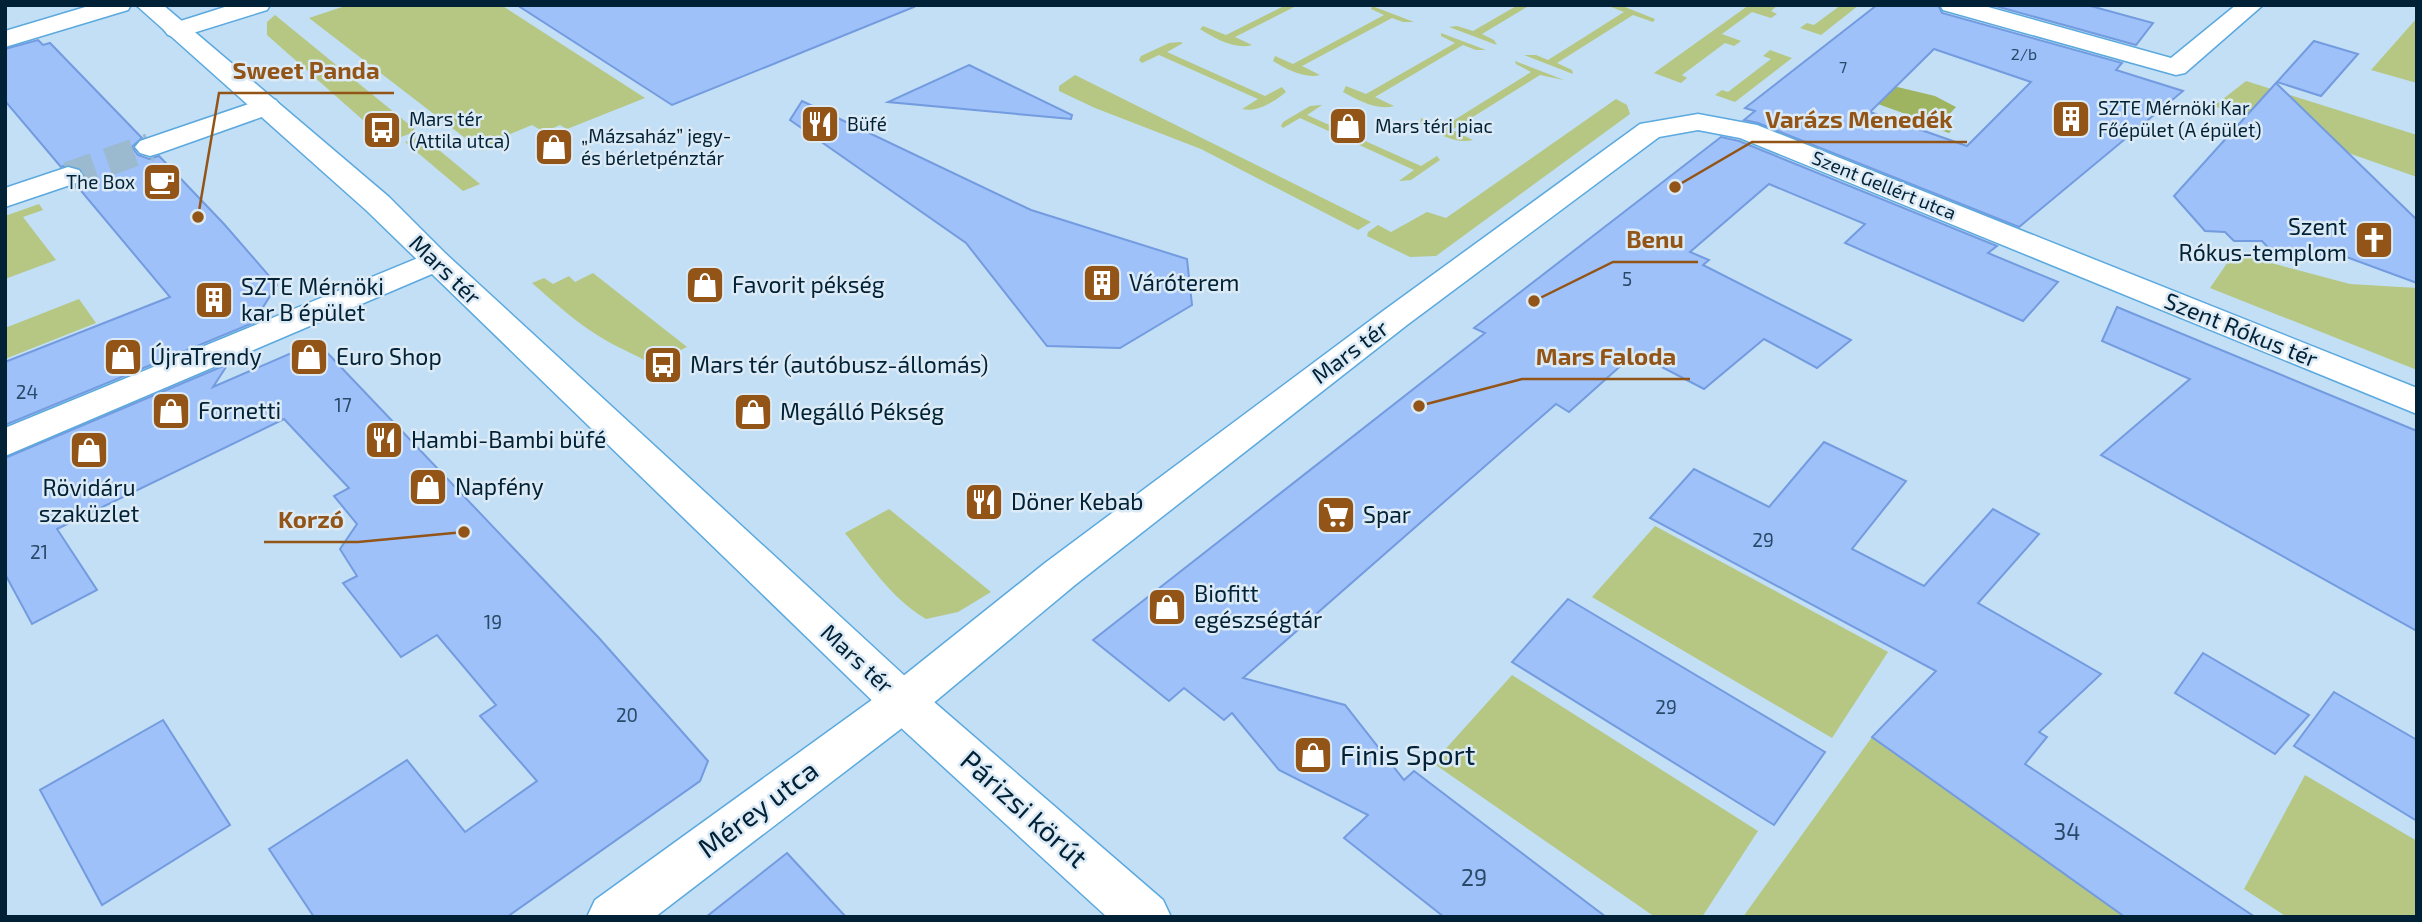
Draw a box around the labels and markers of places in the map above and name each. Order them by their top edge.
callout: Sweet Panda [219,48,394,93]
place label: SZTE Mérnöki Kar Főépület (A épület) [2098,96,2261,141]
callout: Varázs Menedék [1752,97,1967,142]
building icon: SZTE Mérnöki Kar Főépület (A épület) [2050,98,2092,140]
restaurant icon: Büfé [799,103,841,145]
shop icon: Mars téri piac [1327,105,1369,147]
place label: Mars tér (Attila utca) [409,107,510,152]
bus stop icon: Mars tér (Attila utca) [361,109,403,151]
place label: Büfé [847,112,887,135]
place label: Mars téri piac [1375,114,1493,137]
place label: „Mázsaház” jegy- és bérletpénztár [581,124,731,169]
shop icon: „Mázsaház” jegy- és bérletpénztár [533,126,575,168]
cafe icon: The Box [141,161,183,203]
place label: The Box [66,170,135,193]
place label: Szent Rókus-templom [2179,212,2347,266]
callout: Benu [1613,217,1698,262]
church icon: Szent Rókus-templom [2353,219,2395,261]
building icon: Váróterem [1081,262,1123,304]
shop icon: Favorit pékség [684,264,726,306]
place label: Váróterem [1129,268,1240,296]
place label: Favorit pékség [732,270,885,298]
place label: SZTE Mérnöki kar B épület [241,272,384,326]
building icon: SZTE Mérnöki kar B épület [193,279,235,321]
callout: Mars Faloda [1522,334,1690,379]
shop icon: ÚjraTrendy [102,336,144,378]
shop icon: Euro Shop [288,336,330,378]
place label: ÚjraTrendy [150,342,262,370]
place label: Euro Shop [336,342,442,370]
bus stop icon: Mars tér (autóbusz-állomás) [642,344,684,386]
place label: Mars tér (autóbusz-állomás) [690,350,988,378]
shop icon: Fornetti [150,390,192,432]
shop icon: Megálló Pékség [732,391,774,433]
place label: Fornetti [198,396,281,424]
place label: Megálló Pékség [780,397,944,425]
restaurant icon: Hambi-Bambi büfé [363,419,405,461]
place label: Hambi-Bambi büfé [411,425,606,453]
shop icon: Rövidáru szaküzlet [68,429,110,471]
shop icon: Napfény [407,466,449,508]
place label: Napfény [455,472,544,500]
place label: Rövidáru szaküzlet [39,473,139,527]
restaurant icon: Döner Kebab [963,481,1005,523]
place label: Döner Kebab [1011,487,1143,515]
supermarket icon: Spar [1315,494,1357,536]
callout: Korzó [264,497,358,542]
place label: Spar [1363,500,1411,528]
place label: Biofitt egészségtár [1194,579,1322,633]
shop icon: Biofitt egészségtár [1146,586,1188,628]
shop icon: Finis Sport [1292,734,1334,776]
place label: Finis Sport [1340,737,1475,771]

